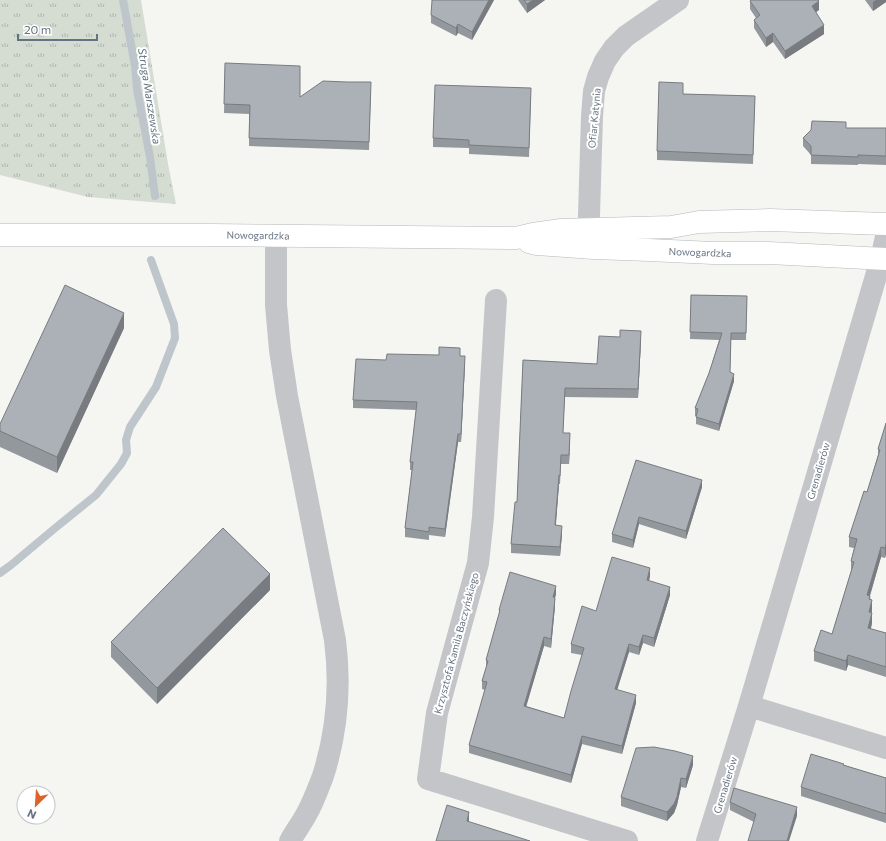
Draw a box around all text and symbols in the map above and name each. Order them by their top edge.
scale bar [18,16,97,42]
text: 20 m [24,22,51,36]
water label: Struga Marszewska [136,47,164,145]
street label: Ofiar Katynia [585,87,603,149]
street label: Nowogardzka [226,228,290,242]
street label: Nowogardzka [668,245,732,259]
street label: Grenadierów [804,441,832,501]
street label: Krzysztofa Kamila Baczyńskiego [431,571,481,715]
street label: Grenadierów [711,755,739,815]
north arrow [16,785,56,825]
text: N [25,807,38,822]

